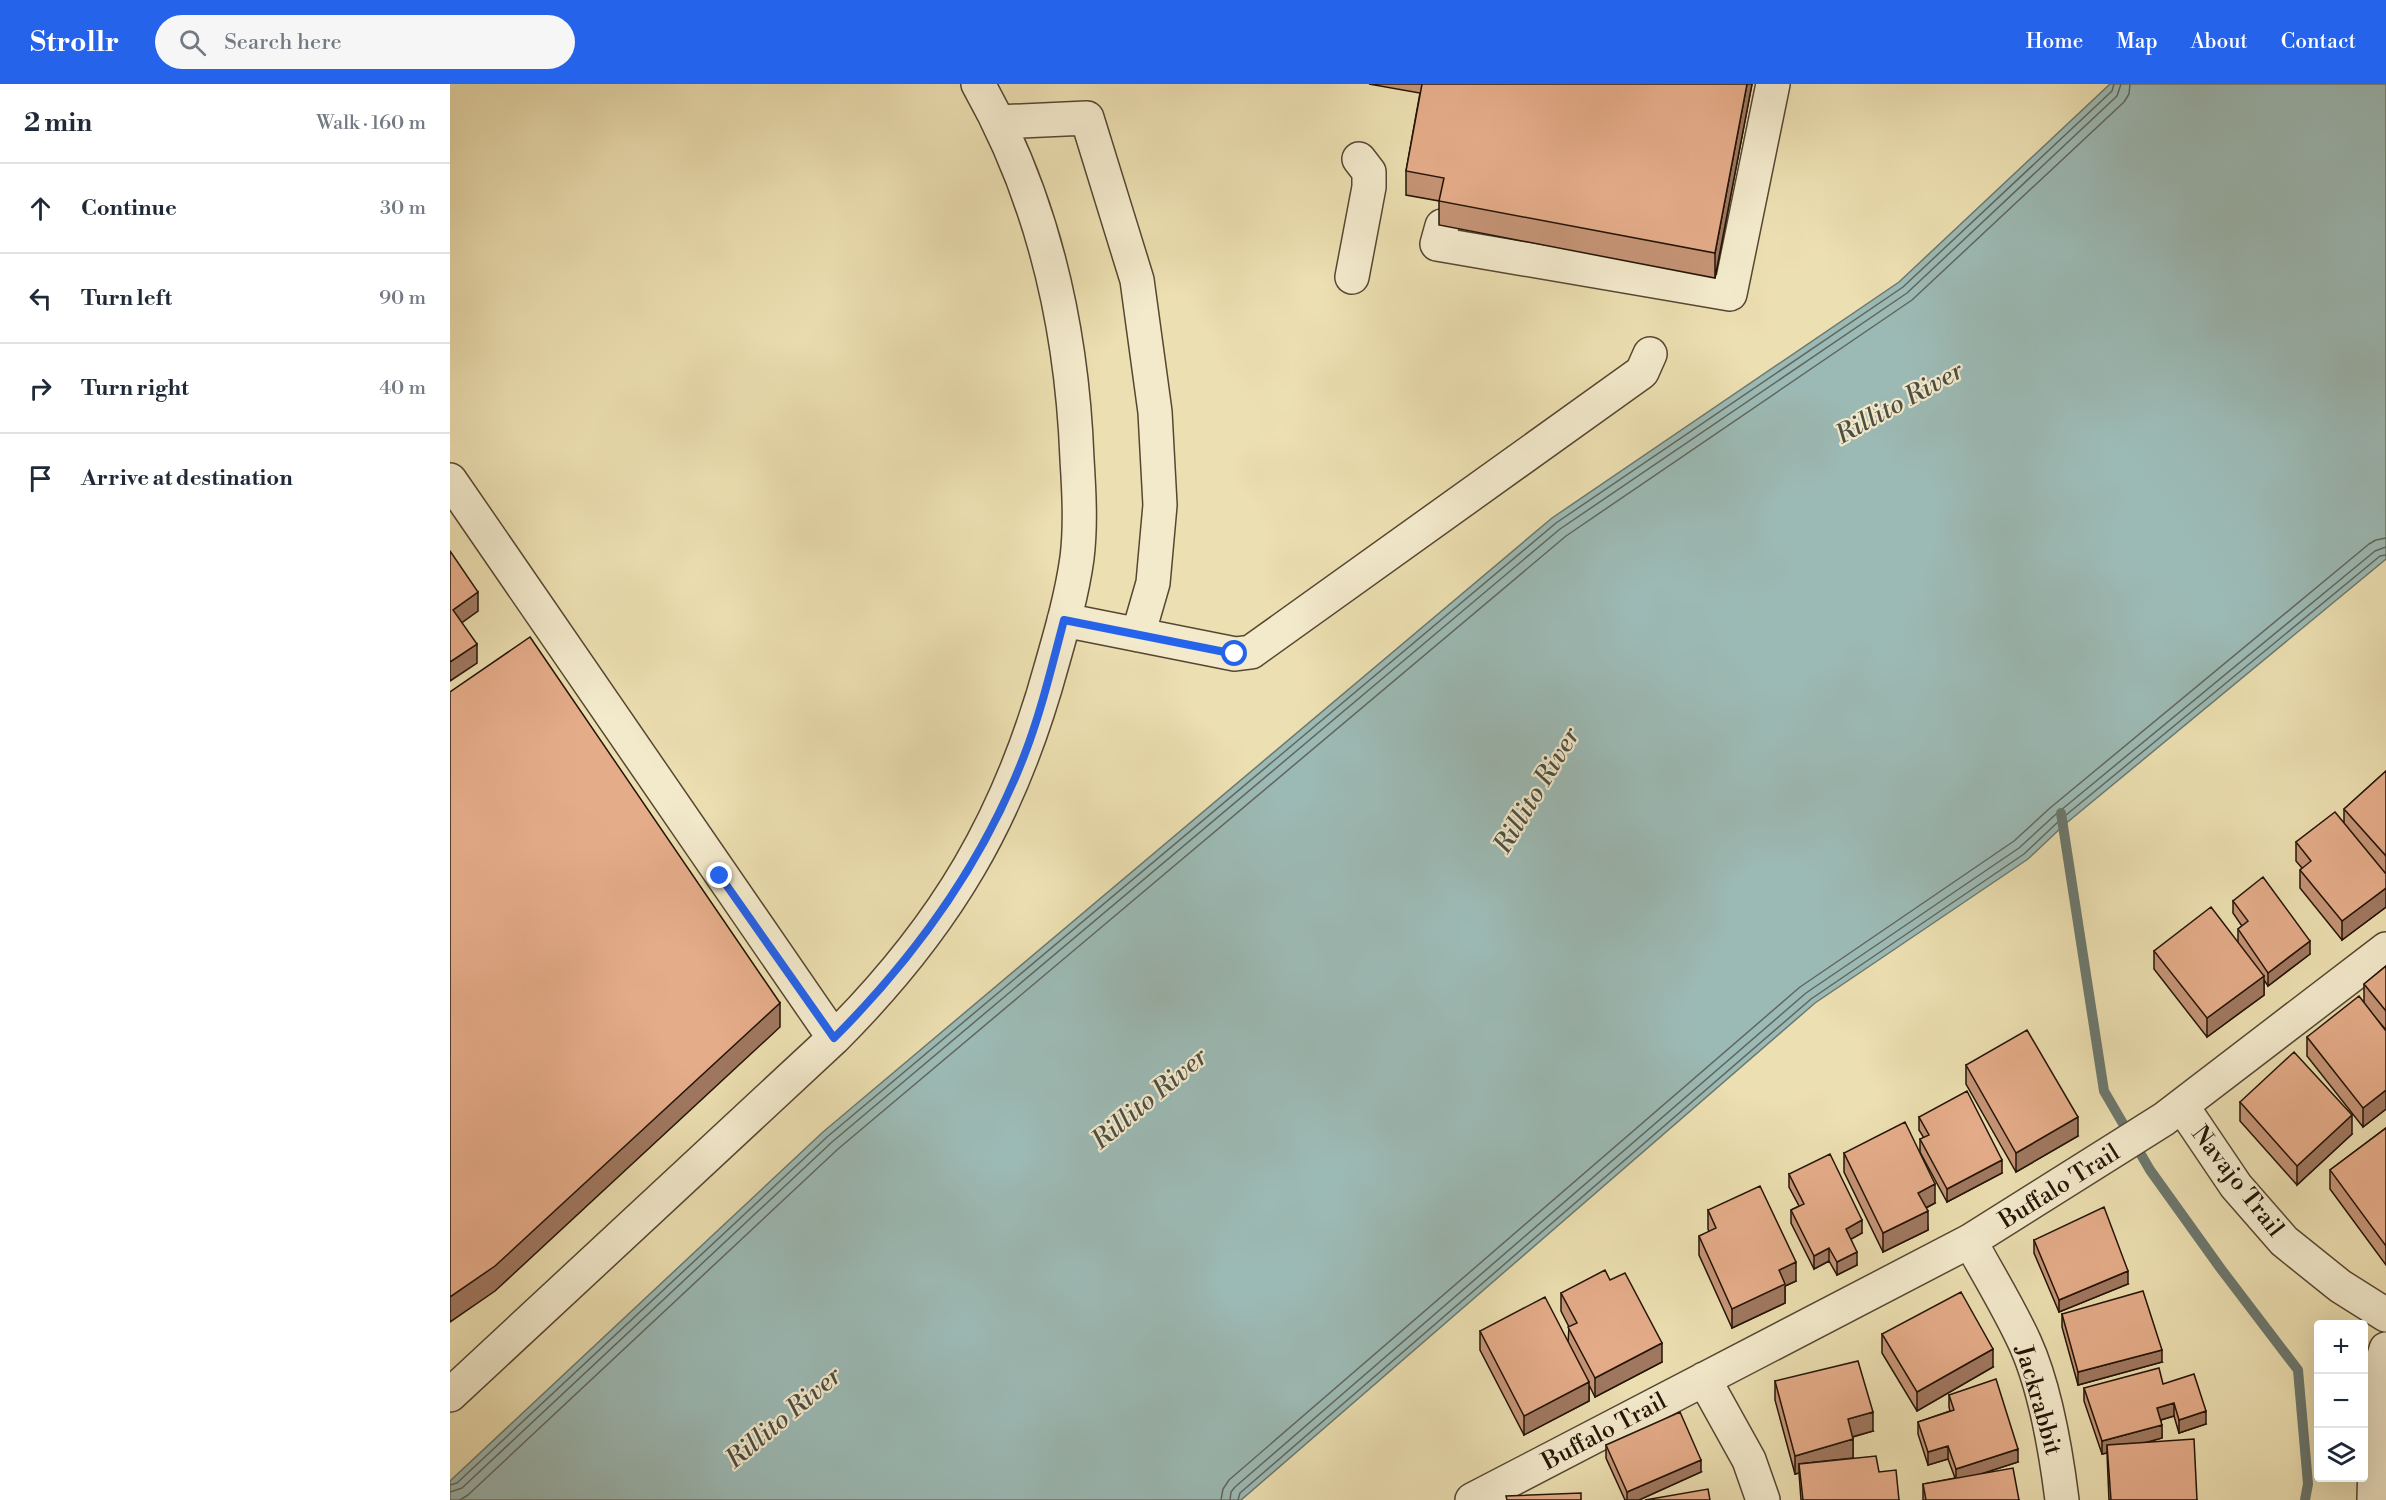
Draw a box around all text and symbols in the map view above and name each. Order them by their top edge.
search box [155,15,575,69]
text: Strollr [30,25,119,60]
icon: search [176,26,209,59]
text: Search here [224,29,342,56]
text: Home [2026,29,2083,55]
text: Map [2116,29,2158,55]
text: About [2191,29,2248,55]
text: Contact [2281,29,2356,55]
text: 2 min [24,107,92,139]
text: Walk · 160 m [316,111,426,136]
icon: ahead [24,192,57,225]
text: Continue [81,195,177,222]
text: 30 m [380,196,426,221]
icon: left [24,282,57,315]
text: Turn left [81,285,172,312]
text: 90 m [379,286,426,311]
water label: Rillito River [1829,354,1970,452]
icon: right [24,372,57,405]
text: Turn right [81,375,189,402]
text: 40 m [379,376,426,401]
icon: arrive [24,462,57,495]
text: Arrive at destination [81,465,293,492]
route start [1221,640,1247,666]
water label: Rillito River [1486,721,1587,860]
route end [706,862,732,888]
water label: Rillito River [1084,1040,1215,1157]
street label: Navajo Trail [2184,1120,2290,1243]
street label: Buffalo Trail [1993,1138,2126,1236]
map controls [2314,1320,2368,1482]
button: + [2314,1320,2368,1374]
street label: Jackrabbit [2008,1341,2068,1459]
water label: Rillito River [718,1359,849,1476]
button: − [2314,1374,2368,1428]
street label: Buffalo Trail [1536,1386,1672,1478]
button: layers [2314,1428,2368,1482]

